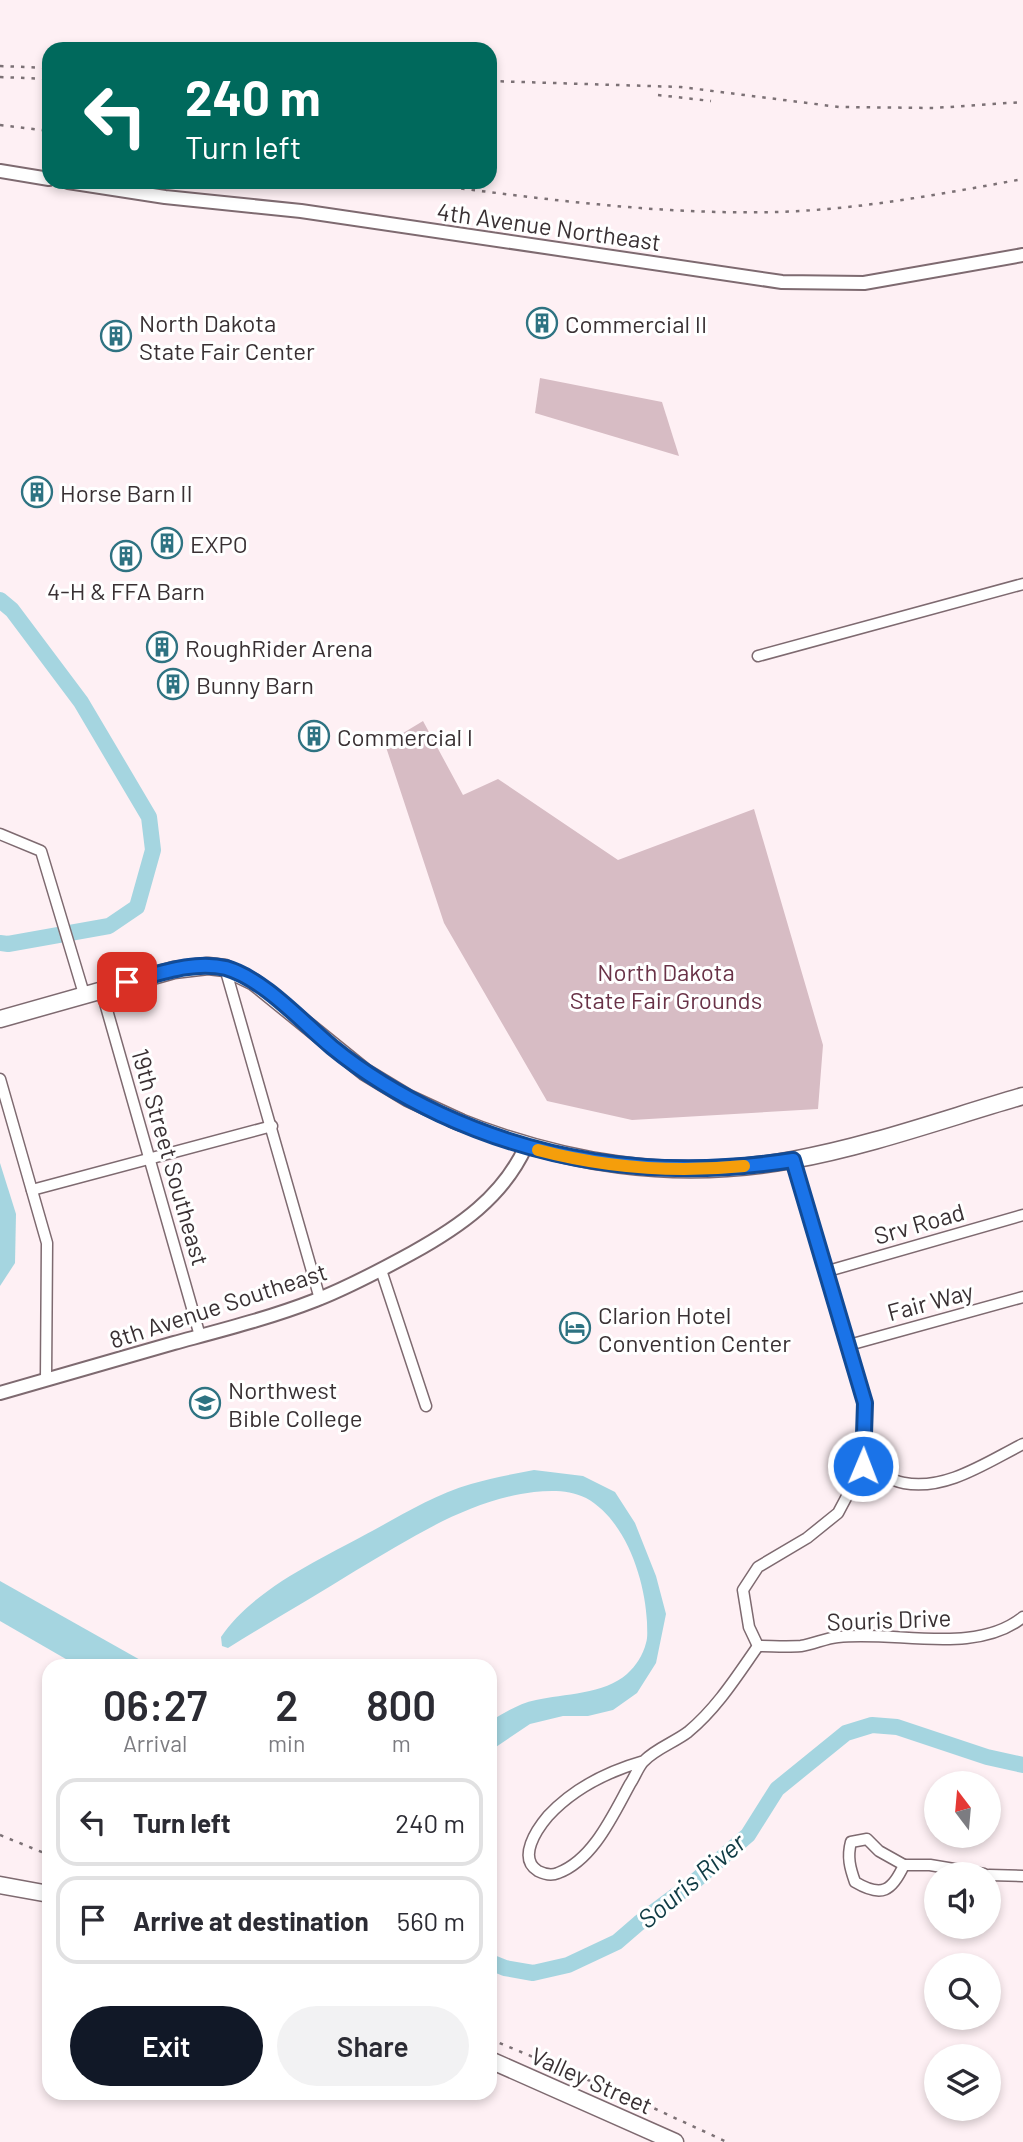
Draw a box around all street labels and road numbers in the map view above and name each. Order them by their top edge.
street label: 4th Avenue Northeast [435,196,663,256]
street label: 19th Street Southeast [126,1045,216,1269]
street label: Srv Road [870,1196,968,1250]
street label: 8th Avenue Southeast [106,1256,330,1354]
street label: Fair Way [884,1276,976,1326]
street label: Souris Drive [826,1602,952,1636]
street label: Valley Street [527,2040,657,2120]

